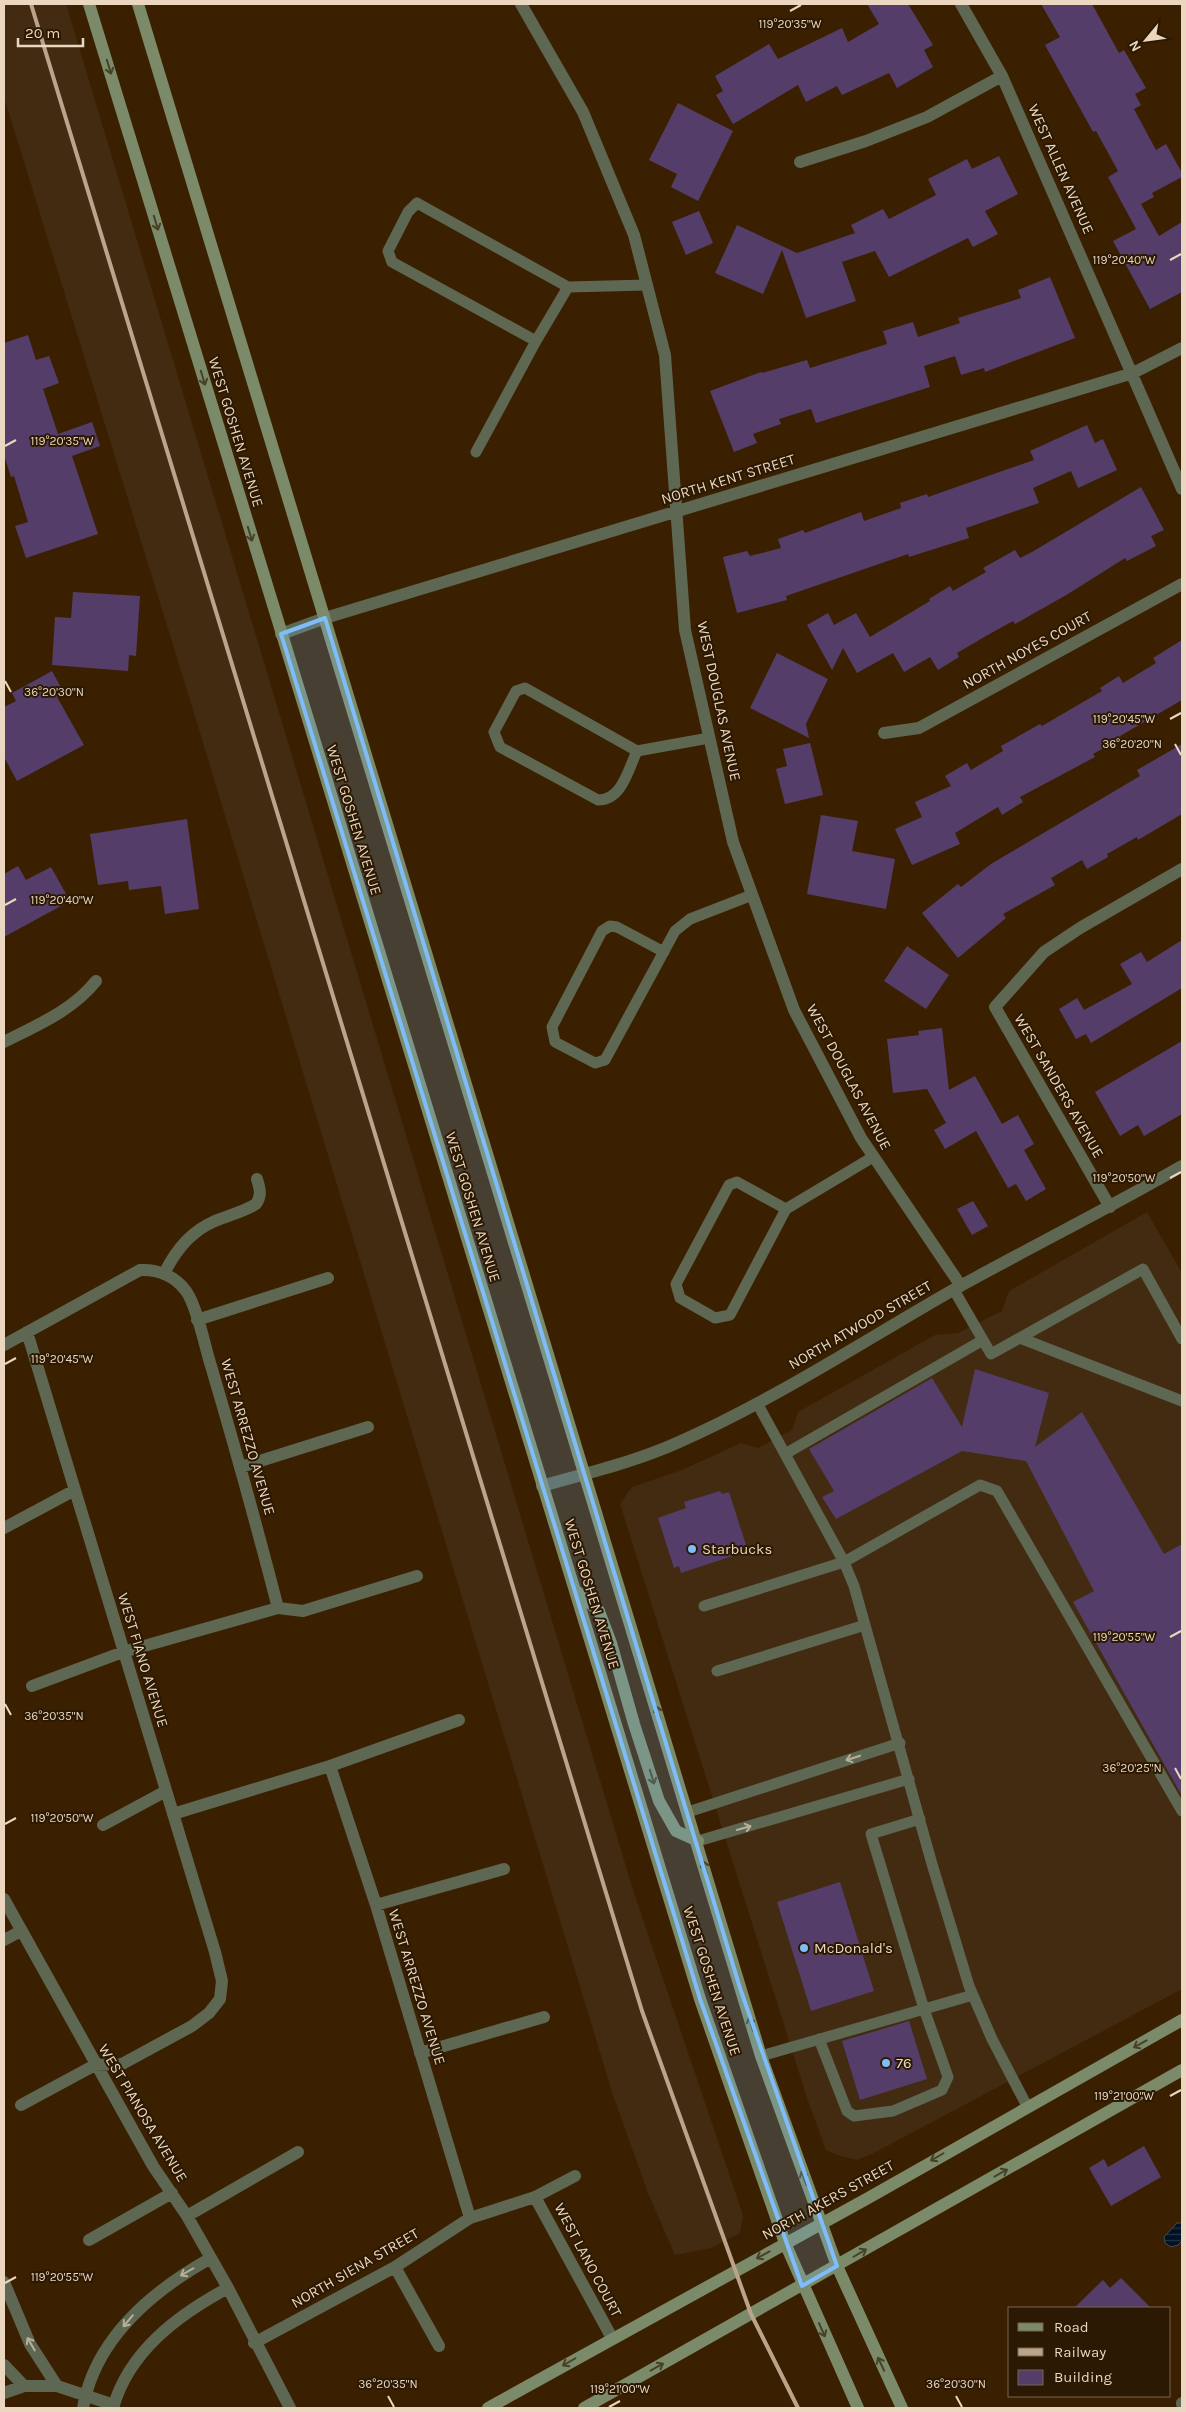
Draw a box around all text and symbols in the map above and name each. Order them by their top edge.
scale bar [18,15,82,47]
north arrow [1121,15,1171,65]
text: 119°20'35"W [759,17,822,31]
text: 20 m [25,24,60,42]
text: N [1125,38,1145,55]
one-way arrow [104,59,114,75]
street label: WEST ALLEN AVENUE [1024,101,1098,237]
one-way arrow [151,214,161,230]
text: 119°20'40"W [1093,253,1156,267]
street label: WEST GOSHEN AVENUE [205,355,267,509]
one-way arrow [198,370,208,386]
text: 119°20'35"W [31,434,94,448]
street label: NORTH KENT STREET [659,450,798,508]
one-way arrow [246,525,256,541]
street label: NORTH NOYES COURT [959,607,1095,693]
street label: WEST DOUGLAS AVENUE [693,619,745,783]
text: 36°20'30"N [24,685,84,699]
text: 119°20'45"W [1093,712,1156,726]
text: 36°20'20"N [1102,737,1162,751]
street label: WEST GOSHEN AVENUE [323,743,385,897]
text: 119°20'40"W [31,893,94,907]
street label: WEST DOUGLAS AVENUE [803,1001,895,1153]
street label: WEST SANDERS AVENUE [1010,1011,1108,1161]
street label: WEST GOSHEN AVENUE [442,1130,504,1284]
text: 119°20'50"W [1093,1171,1156,1185]
street label: NORTH ATWOOD STREET [785,1276,935,1373]
text: 119°20'45"W [31,1352,94,1366]
street label: WEST ARREZZO AVENUE [217,1357,279,1517]
street label: WEST GOSHEN AVENUE [561,1517,623,1671]
place label: Starbucks [702,1540,772,1558]
marker: Starbucks [686,1543,698,1555]
street label: WEST FIANO AVENUE [114,1591,172,1729]
text: 119°20'55"W [1093,1630,1156,1644]
one-way arrow [653,1705,662,1721]
text: 36°20'35"N [24,1709,84,1723]
one-way arrow [846,1754,862,1764]
text: 36°20'25"N [1102,1761,1162,1775]
one-way arrow [647,1768,657,1784]
text: 119°20'50"W [31,1811,94,1825]
one-way arrow [736,1822,752,1832]
one-way arrow [700,1860,710,1876]
street label: WEST GOSHEN AVENUE [679,1904,745,2058]
street label: WEST ARREZZO AVENUE [385,1907,449,2067]
place label: McDonald's [814,1939,893,1957]
marker: McDonald's [798,1942,810,1954]
one-way arrow [746,2016,756,2032]
one-way arrow [1133,2039,1147,2049]
street label: WEST PIANOSA AVENUE [95,2041,191,2185]
place label: 76 [896,2054,912,2072]
marker: 76 [880,2057,892,2069]
text: 119°21'00"W [1094,2089,1154,2103]
one-way arrow [930,2153,944,2163]
street label: NORTH AKERS STREET [759,2156,898,2244]
one-way arrow [993,2167,1008,2177]
one-way arrow [799,2170,808,2186]
street label: WEST LANO COURT [550,2200,626,2320]
street label: NORTH SIENA STREET [288,2224,422,2312]
one-way arrow [852,2247,866,2257]
one-way arrow [755,2250,770,2260]
one-way arrow [180,2268,194,2278]
text: 119°20'55"W [31,2270,94,2284]
legend [1008,2307,1171,2397]
one-way arrow [122,2315,133,2328]
text: Road [1054,2318,1089,2336]
one-way arrow [817,2322,827,2337]
one-way arrow [26,2337,36,2352]
text: Railway [1054,2343,1106,2361]
one-way arrow [876,2357,885,2372]
one-way arrow [563,2358,577,2368]
one-way arrow [650,2362,665,2372]
text: Building [1054,2368,1112,2386]
text: 36°20'35"N [358,2377,418,2391]
text: 36°20'30"N [926,2377,986,2391]
text: 119°21'00"W [590,2382,650,2396]

